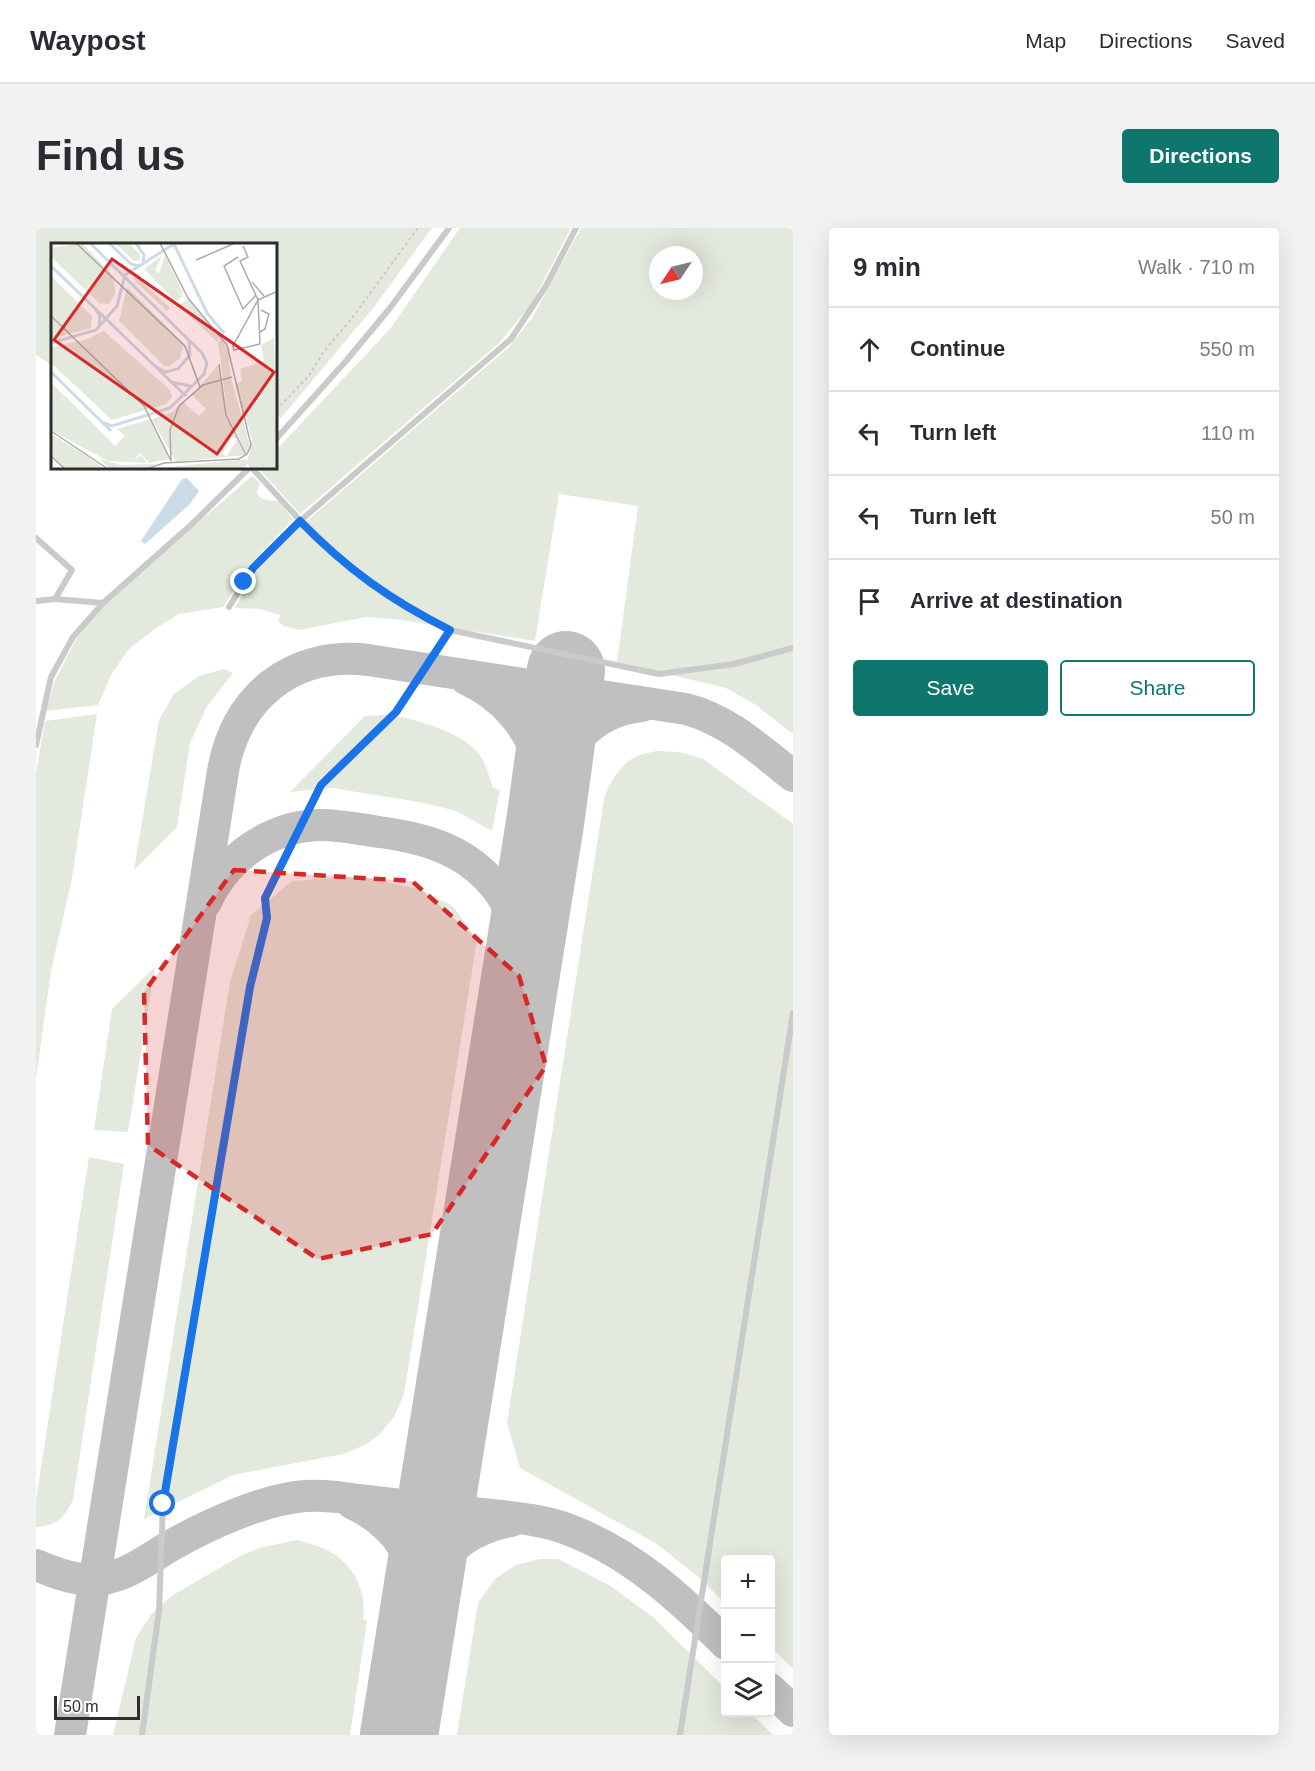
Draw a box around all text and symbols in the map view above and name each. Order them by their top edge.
text: Waypost [30,25,146,56]
text: Map [1025,29,1066,52]
text: Directions [1099,29,1192,52]
text: Saved [1225,29,1285,52]
button: Directions [1122,129,1279,183]
text: Find us [36,132,185,179]
inset map [51,243,278,470]
north arrow [649,246,703,300]
text: 9 min [853,252,921,282]
text: Walk · 710 m [1138,256,1255,278]
icon: ahead [853,333,886,366]
text: Continue [910,336,1005,361]
text: 550 m [1199,338,1255,360]
icon: left [853,417,886,450]
text: Turn left [910,420,996,445]
text: 110 m [1201,422,1255,444]
icon: left [853,501,886,534]
text: Turn left [910,504,996,529]
text: 50 m [1211,506,1255,528]
route end [230,568,256,594]
icon: arrive [853,585,886,618]
text: Arrive at destination [910,588,1123,613]
button: Save [853,660,1048,716]
button: Share [1060,660,1255,716]
route start [149,1490,175,1516]
map controls [721,1555,775,1717]
button: + [721,1555,775,1609]
button: − [721,1609,775,1663]
button: layers [721,1663,775,1717]
scale bar [54,1693,140,1720]
text: 50 m [63,1698,99,1715]

